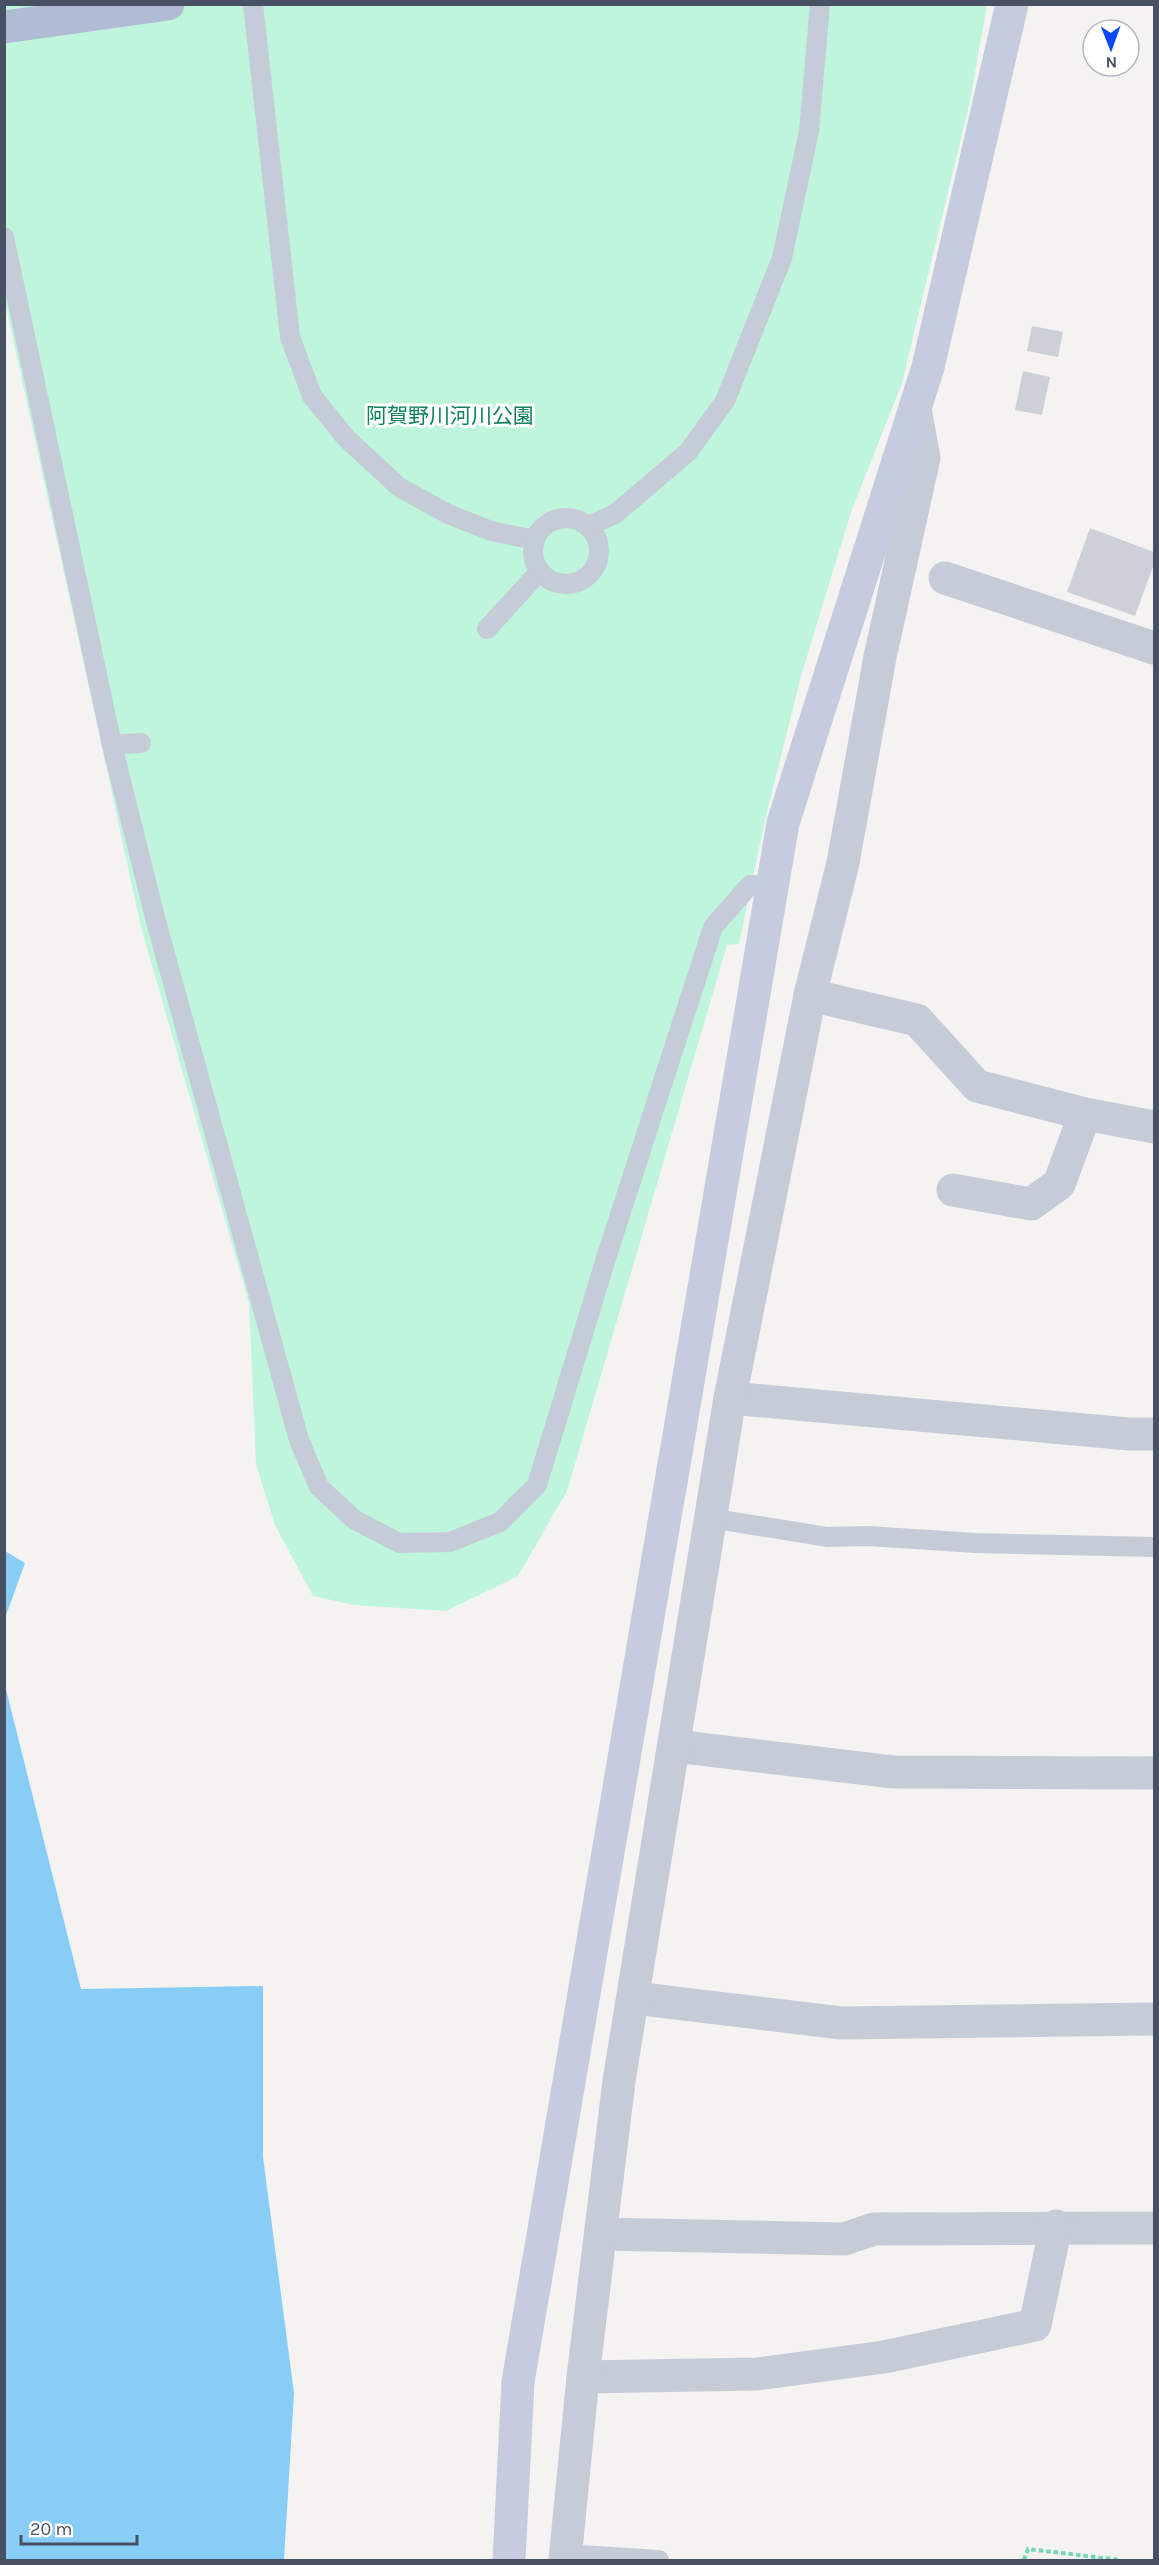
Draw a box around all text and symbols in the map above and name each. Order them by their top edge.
north arrow [1081,18,1141,78]
text: N [1105,53,1117,72]
park label: 阿賀野川河川公園 [366,404,534,428]
scale bar [21,2508,136,2546]
text: 20 m [30,2518,72,2540]

